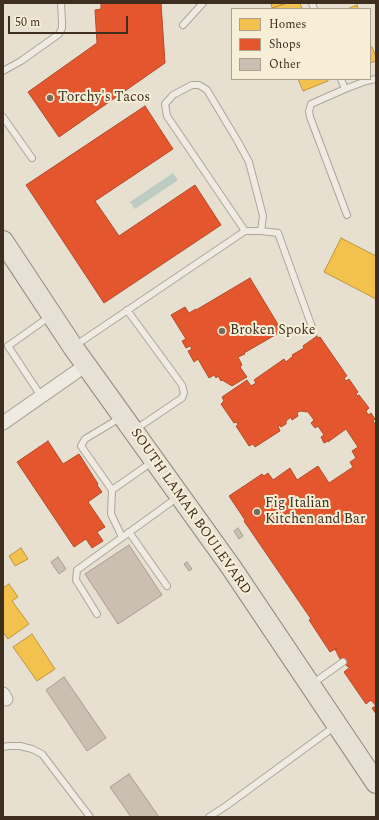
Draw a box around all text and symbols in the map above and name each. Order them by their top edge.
scale bar [10,8,130,34]
legend [231,8,371,80]
text: 50 m [15,13,40,32]
text: Homes [269,15,307,34]
text: Shops [269,35,301,54]
text: Other [269,55,301,74]
place label: Torchy's Tacos [58,90,150,106]
marker: Torchy's Tacos [45,93,55,103]
place label: Broken Spoke [230,323,316,339]
marker: Broken Spoke [217,326,227,336]
street label: SOUTH LAMAR BOULEVARD [126,426,254,598]
place label: Fig Italian Kitchen and Bar [265,496,365,528]
marker: Fig Italian Kitchen and Bar [252,507,262,517]

